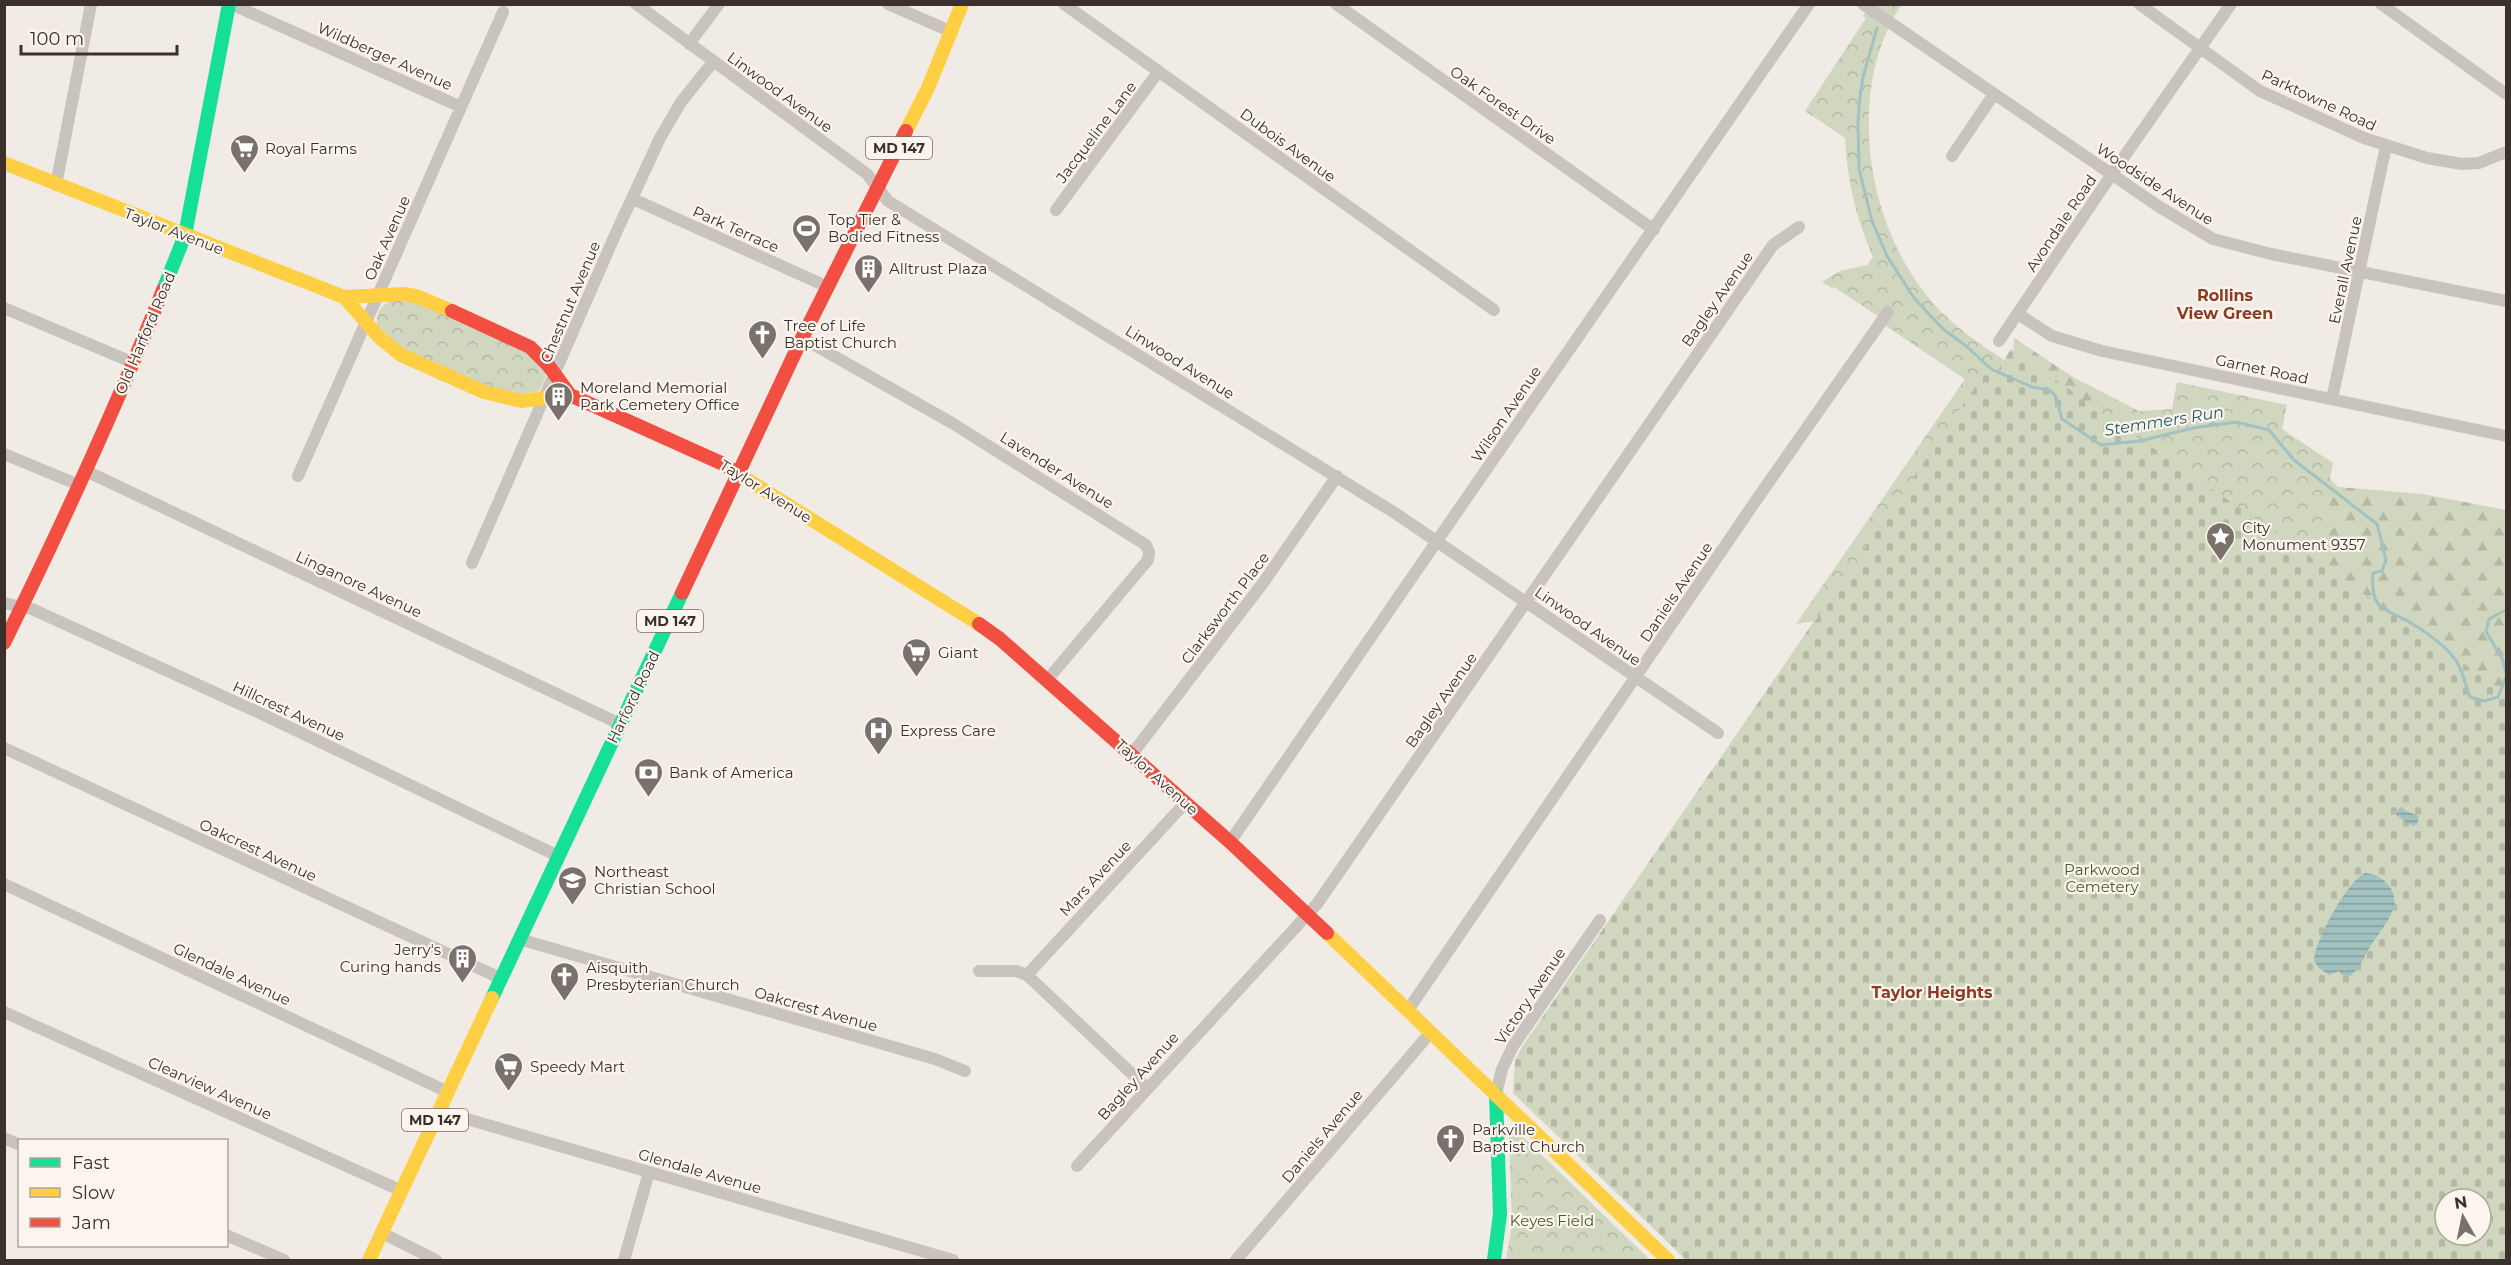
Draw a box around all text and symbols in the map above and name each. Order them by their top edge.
scale bar [21,18,177,56]
street label: Wildberger Avenue [315,18,455,94]
text: 100 m [30,28,84,50]
street label: Linwood Avenue [724,47,836,137]
street label: Oak Forest Drive [1447,62,1559,148]
street label: Parktowne Road [2258,65,2380,135]
street label: Jacqueline Lane [1051,78,1140,187]
street label: Dubois Avenue [1236,104,1340,186]
supermarket icon: Royal Farms [228,132,260,174]
road number: MD 147 [866,137,932,159]
place label: Royal Farms [265,139,357,158]
street label: Woodside Avenue [2093,139,2217,229]
street label: Avondale Road [2022,171,2100,275]
street label: Oak Avenue [360,193,414,283]
street label: Park Terrace [690,201,782,257]
street label: Taylor Avenue [122,203,226,259]
place label: Top Tier & Bodied Fitness [828,210,939,246]
sports icon: Top Tier & Bodied Fitness [791,212,823,254]
street label: Everall Avenue [2324,214,2366,326]
street label: Chestnut Avenue [536,238,604,366]
street label: Bagley Avenue [1677,248,1757,350]
building icon: Alltrust Plaza [852,252,884,294]
place label: Alltrust Plaza [889,259,987,278]
street label: Old Harford Road [111,269,179,397]
district label: Rollins View Green [2176,286,2273,323]
place label: Tree of Life Baptist Church [784,316,897,352]
church icon: Tree of Life Baptist Church [747,318,779,360]
street label: Linwood Avenue [1122,321,1238,403]
street label: Garnet Road [2214,350,2310,388]
street label: Wilson Avenue [1467,362,1545,466]
place label: Moreland Memorial Park Cemetery Office [580,378,740,414]
building icon: Moreland Memorial Park Cemetery Office [543,380,575,422]
water label: Stemmers Run [2103,402,2225,440]
street label: Lavender Avenue [997,427,1117,513]
street label: Taylor Avenue [716,455,816,527]
place label: City Monument 9357 [2242,518,2366,554]
place icon: City Monument 9357 [2205,520,2237,562]
street label: Daniels Avenue [1636,538,1716,646]
street label: Linganore Avenue [293,546,425,622]
street label: Clarksworth Place [1177,548,1273,668]
street label: Linwood Avenue [1531,582,1645,670]
road number: MD 147 [637,610,703,632]
supermarket icon: Giant [901,636,933,678]
place label: Giant [938,643,979,662]
street label: Harford Road [602,648,664,746]
street label: Bagley Avenue [1401,649,1481,751]
street label: Hillcrest Avenue [230,677,348,745]
hospital icon: Express Care [863,714,895,756]
place label: Express Care [900,721,996,740]
street label: Taylor Avenue [1112,735,1202,819]
bank icon: Bank of America [632,756,664,798]
place label: Bank of America [669,763,794,782]
street label: Oakcrest Avenue [196,814,320,886]
street label: Mars Avenue [1055,836,1135,920]
park label: Parkwood Cemetery [2064,860,2140,896]
place label: Northeast Christian School [594,862,716,898]
school or university icon: Northeast Christian School [557,864,589,906]
street label: Glendale Avenue [170,938,294,1010]
place label: Jerry's Curing hands [340,940,441,976]
building icon: Jerry's Curing hands [446,942,478,984]
street label: Victory Avenue [1491,944,1569,1048]
place label: Aisquith Presbyterian Church [586,958,740,994]
church icon: Aisquith Presbyterian Church [549,960,581,1002]
street label: Oakcrest Avenue [752,982,880,1036]
district label: Taylor Heights [1871,983,1993,1002]
street label: Bagley Avenue [1093,1028,1183,1124]
supermarket icon: Speedy Mart [493,1050,525,1092]
street label: Clearview Avenue [145,1052,275,1124]
place label: Speedy Mart [530,1057,625,1076]
street label: Daniels Avenue [1277,1085,1367,1187]
road number: MD 147 [402,1109,468,1131]
place label: Parkville Baptist Church [1472,1120,1585,1156]
church icon: Parkville Baptist Church [1435,1122,1467,1164]
legend [18,1139,228,1247]
street label: Glendale Avenue [636,1144,764,1198]
text: Fast [72,1152,110,1174]
text: Slow [72,1182,115,1204]
north arrow [2433,1187,2493,1247]
text: N [2453,1192,2469,1213]
park label: Keyes Field [1510,1211,1594,1230]
text: Jam [71,1212,111,1234]

